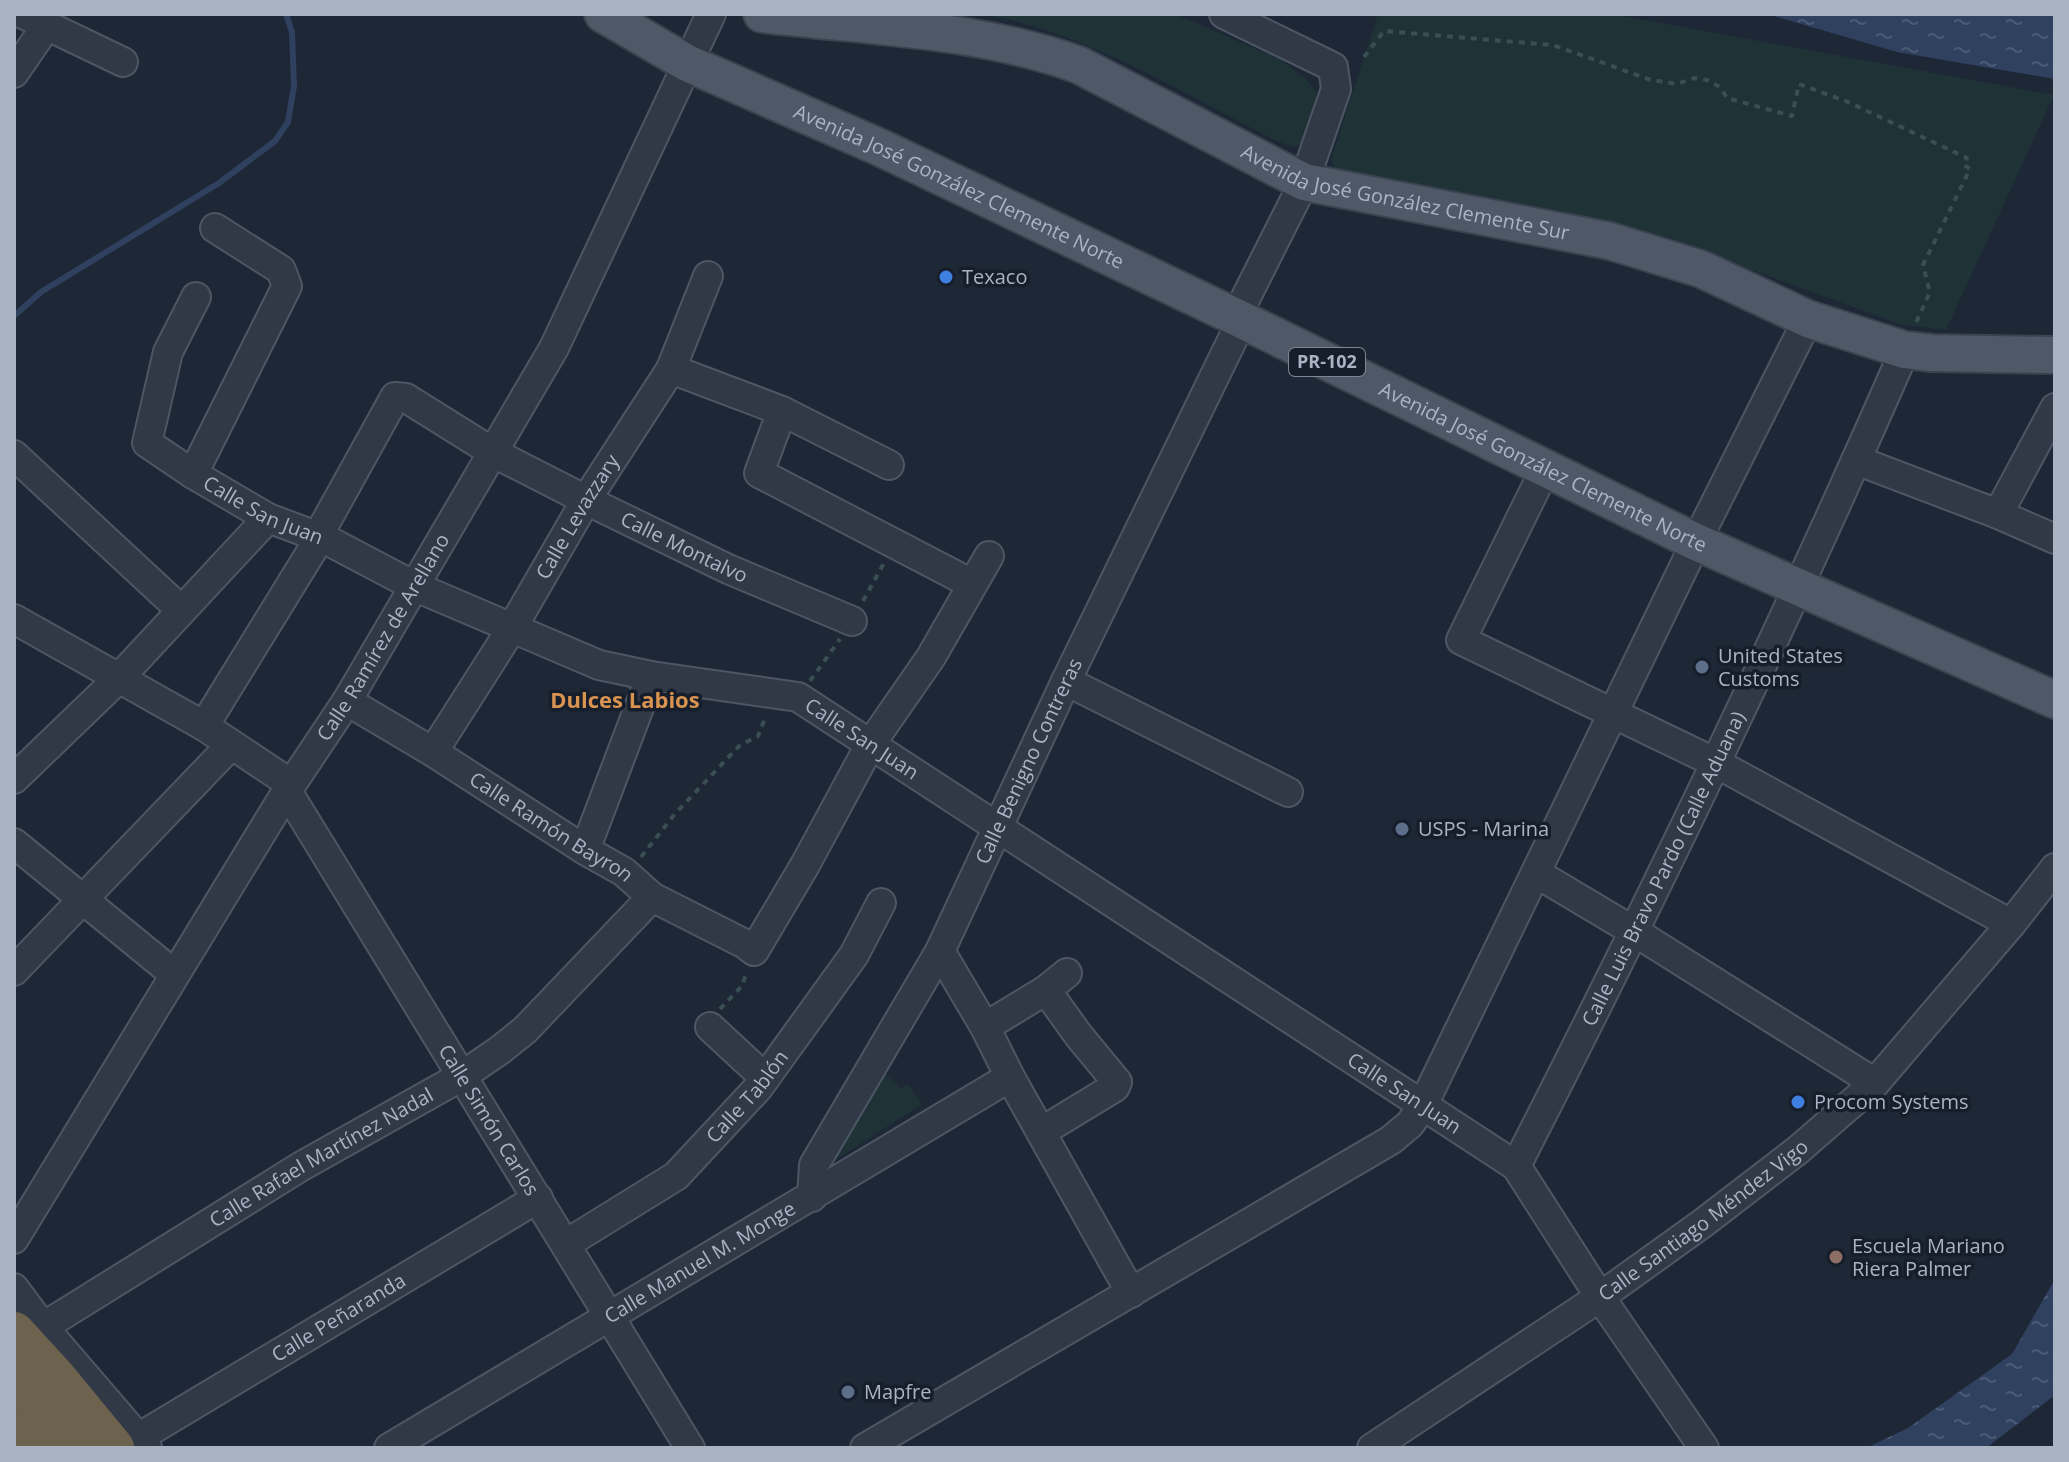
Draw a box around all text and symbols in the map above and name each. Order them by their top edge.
street label: Avenida José González Clemente Norte [790,97,1129,275]
street label: Avenida José González Clemente Sur [1237,138,1572,246]
place label: Texaco [962,263,1027,290]
marker: Texaco [937,268,955,286]
road number: PR-102 [1289,348,1365,376]
street label: Avenida José González Clemente Norte [1375,375,1711,558]
street label: Calle Levazzary [529,448,626,584]
street label: Calle San Juan [198,469,327,550]
street label: Calle Montalvo [616,505,752,589]
street label: Calle Ramírez de Arellano [310,528,455,746]
place label: United States Customs [1718,642,1843,692]
street label: Calle Benigno Contreras [968,653,1088,868]
marker: United States Customs [1693,658,1711,676]
district label: Dulces Labios [550,684,700,714]
street label: Calle San Juan [800,691,924,785]
street label: Calle Luis Bravo Pardo (Calle Aduana) [1575,707,1751,1030]
street label: Calle Ramón Bayron [464,765,640,887]
place label: USPS - Marina [1418,815,1549,842]
marker: USPS - Marina [1393,820,1411,838]
street label: Calle Simón Carlos [433,1039,546,1201]
street label: Calle Tablón [700,1045,794,1149]
street label: Calle San Juan [1342,1046,1467,1140]
street label: Calle Rafael Martínez Nadal [204,1081,438,1233]
place label: Procom Systems [1814,1088,1968,1115]
marker: Procom Systems [1789,1093,1807,1111]
street label: Calle Santiago Méndez Vigo [1592,1133,1814,1307]
street label: Calle Manuel M. Monge [599,1194,800,1329]
place label: Escuela Mariano Riera Palmer [1852,1232,2005,1282]
marker: Escuela Mariano Riera Palmer [1827,1248,1845,1266]
street label: Calle Peñaranda [266,1267,410,1368]
place label: Mapfre [864,1378,931,1405]
marker: Mapfre [839,1383,857,1401]

